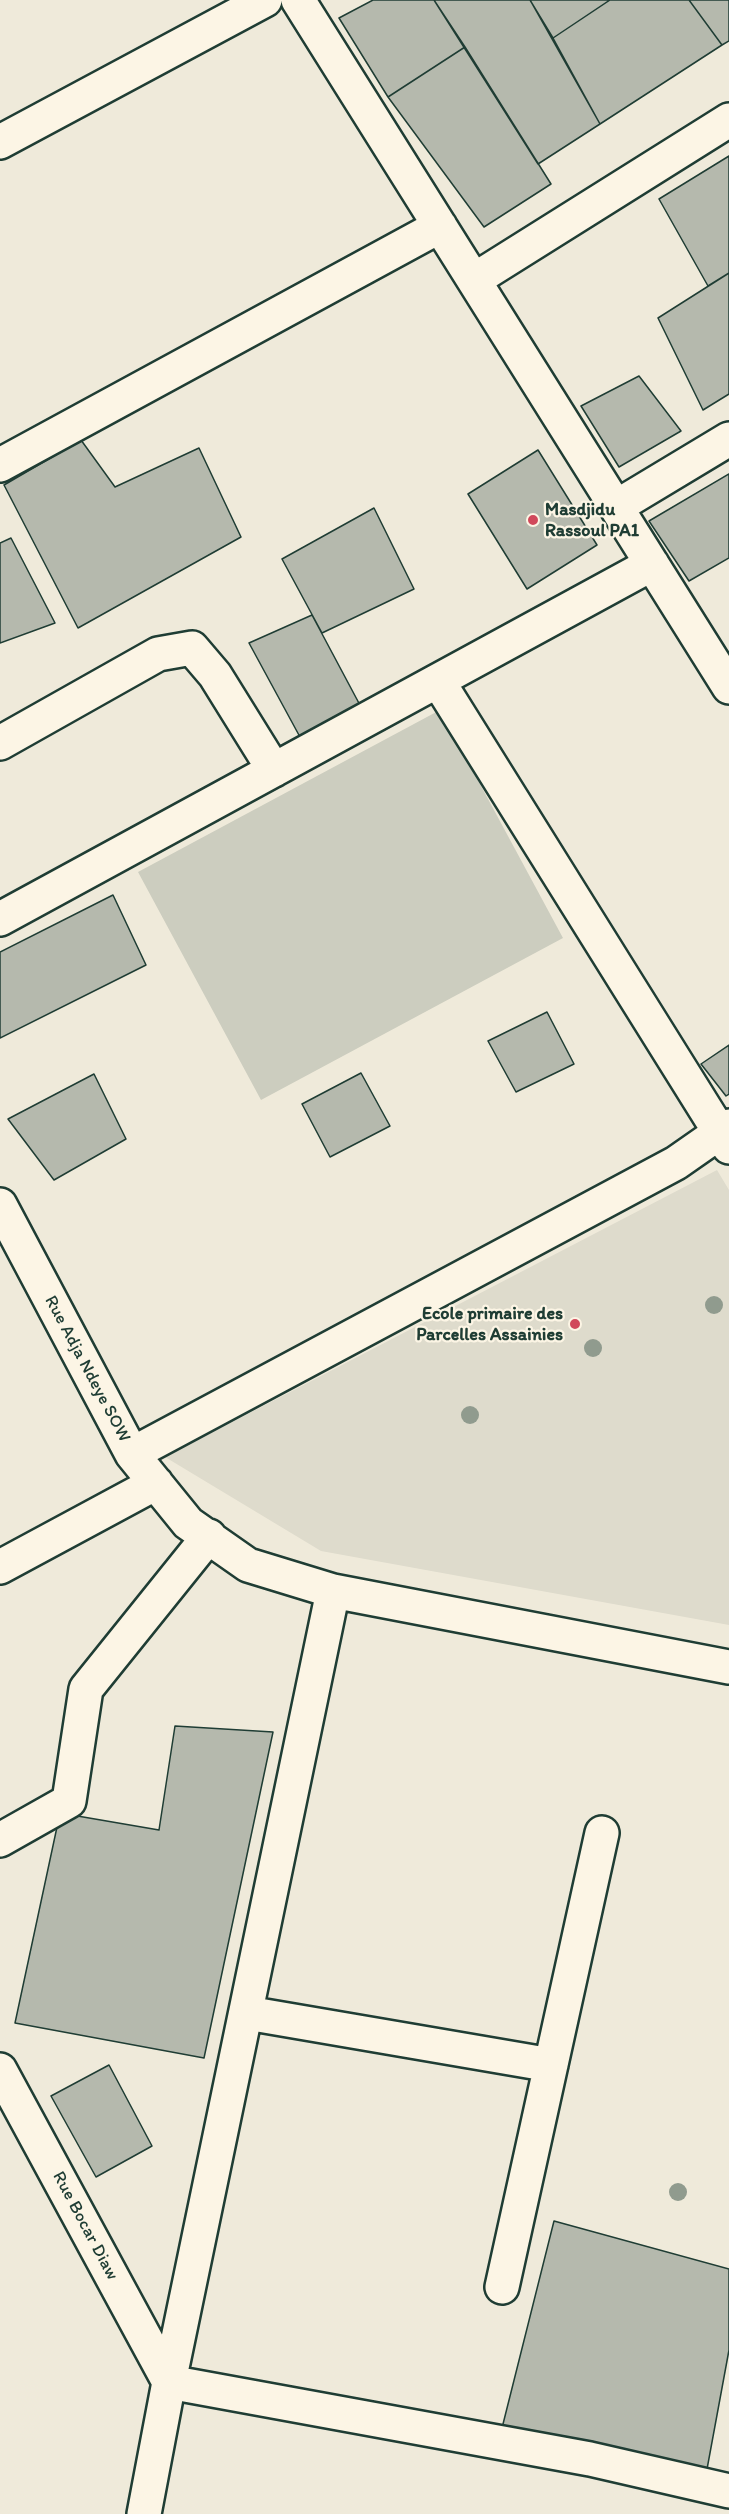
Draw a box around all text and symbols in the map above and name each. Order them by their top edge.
place label: Masdjidu Rassoul PA1 [545,499,639,542]
marker: Masdjidu Rassoul PA1 [526,513,540,527]
street label: Rue Adja Ndeye SOW [39,1292,135,1446]
place label: Ecole primaire des Parcelles Assainies [416,1303,563,1346]
marker: Ecole primaire des Parcelles Assainies [568,1317,582,1331]
street label: Rue Bocar Diaw [47,2168,123,2284]

